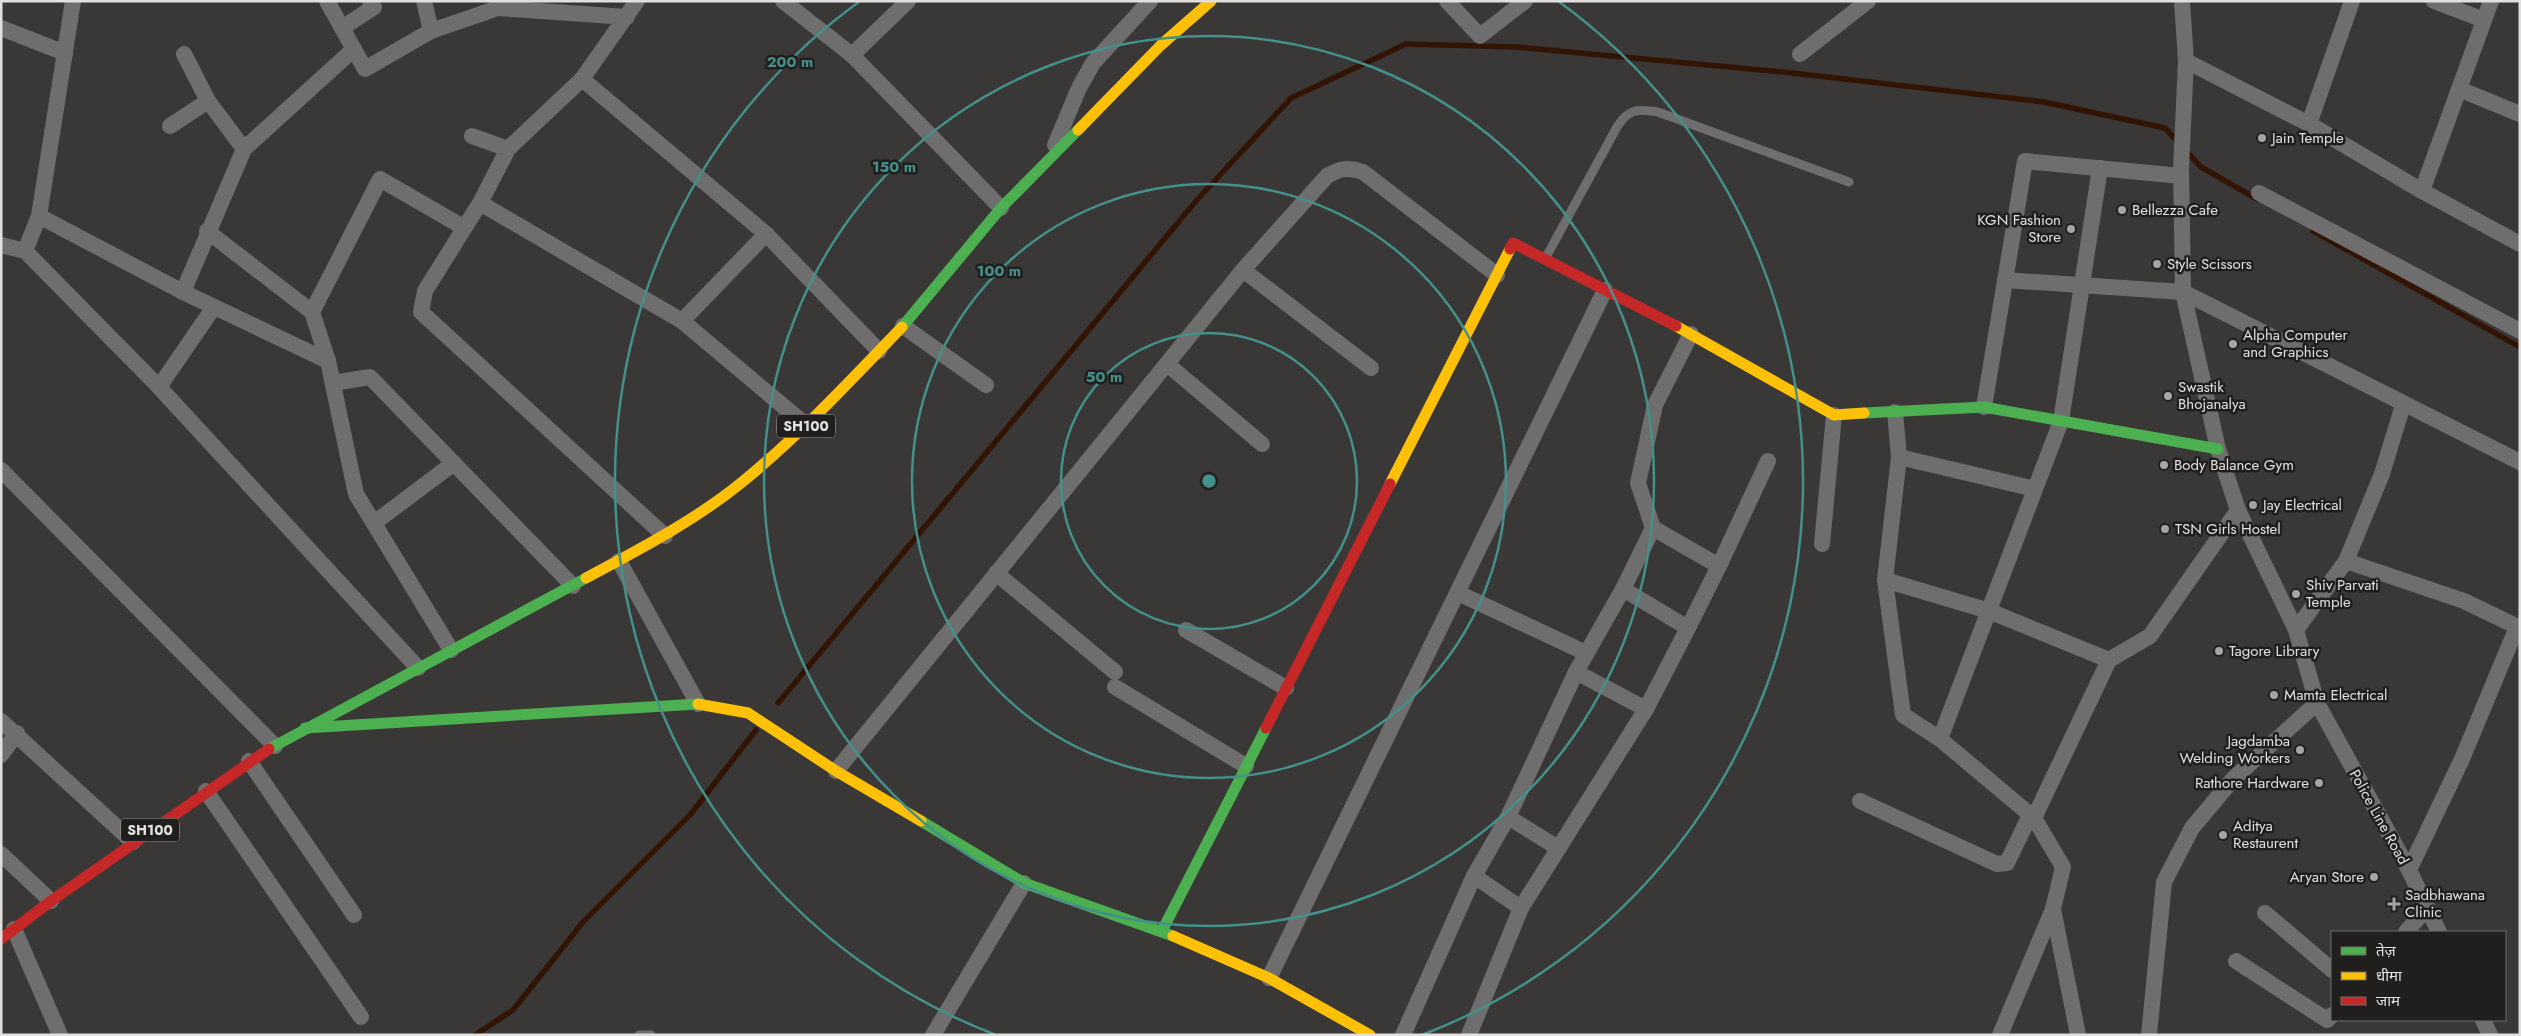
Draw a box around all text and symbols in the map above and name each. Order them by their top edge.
text: 200 m [767,51,813,73]
place label: Jain Temple [2270,127,2344,149]
marker: Jain Temple [2256,132,2268,144]
text: 150 m [872,156,916,178]
place label: Bellezza Cafe [2132,199,2218,221]
marker: Bellezza Cafe [2116,204,2128,216]
place label: KGN Fashion Store [1977,209,2061,248]
marker: KGN Fashion Store [2065,223,2077,235]
place label: Style Scissors [2167,253,2252,275]
marker: Style Scissors [2151,258,2163,270]
text: 100 m [977,260,1021,282]
place label: Alpha Computer and Graphics [2243,324,2348,363]
marker: Alpha Computer and Graphics [2227,338,2239,350]
text: 50 m [1086,366,1122,388]
place label: Swastik Bhojanalya [2178,376,2246,415]
marker: Swastik Bhojanalya [2162,390,2174,402]
road number: SH100 [777,414,835,438]
place label: Body Balance Gym [2174,454,2294,476]
marker: Body Balance Gym [2158,459,2170,471]
centre of rings [1200,472,1218,490]
place label: Jay Electrical [2261,494,2342,516]
marker: Jay Electrical [2247,499,2259,511]
place label: TSN Girls Hostel [2175,518,2281,540]
marker: TSN Girls Hostel [2159,523,2171,535]
place label: Shiv Parvati Temple [2306,574,2379,613]
marker: Shiv Parvati Temple [2290,588,2302,600]
place label: Tagore Library [2229,640,2320,662]
marker: Tagore Library [2213,645,2225,657]
place label: Mamta Electrical [2284,684,2387,706]
marker: Mamta Electrical [2268,689,2280,701]
place label: Jagdamba Welding Workers [2180,730,2290,769]
marker: Jagdamba Welding Workers [2294,744,2306,756]
street label: Police Line Road [2344,765,2414,869]
place label: Rathore Hardware [2195,772,2309,794]
marker: Rathore Hardware [2313,777,2325,789]
place label: Aditya Restaurent [2233,815,2298,854]
road number: SH100 [121,818,179,842]
marker: Aditya Restaurent [2217,829,2229,841]
place label: Aryan Store [2290,866,2364,888]
marker: Aryan Store [2368,871,2380,883]
place label: Sadbhawana Clinic [2405,884,2485,923]
marker: Sadbhawana Clinic [2387,897,2401,911]
legend [2331,931,2506,1021]
text: तेज़ [2376,940,2397,962]
text: धीमा [2376,965,2403,987]
text: जाम [2376,990,2401,1012]

